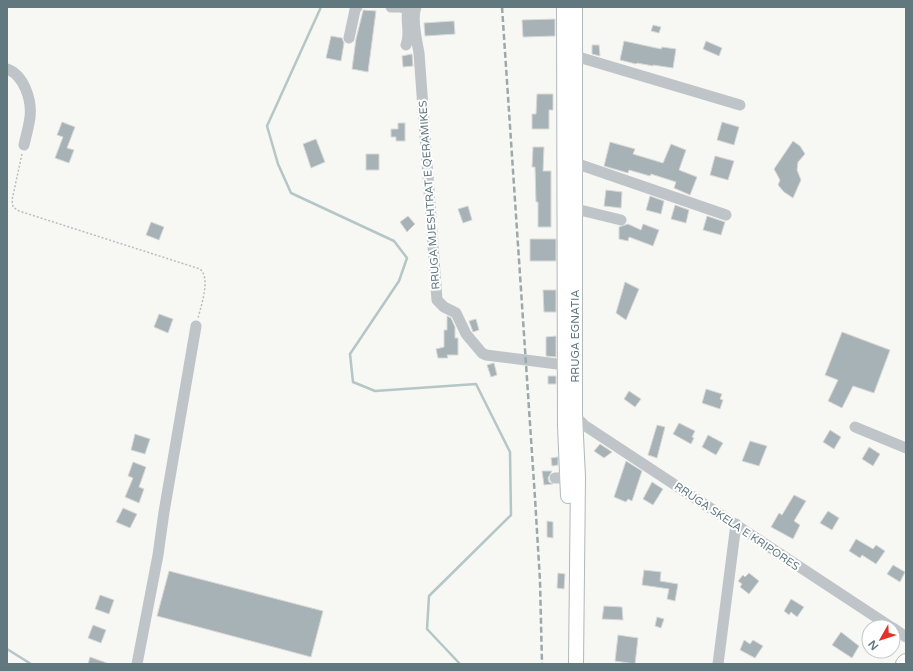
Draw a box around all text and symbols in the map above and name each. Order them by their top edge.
street label: RRUGA MJESHTRAT E QERAMIKES [416,100,443,290]
street label: RRUGA EGNATIA [569,289,582,383]
street label: RRUGA SKELA E KRIPORES [672,480,802,573]
north arrow [861,619,901,659]
text: N [866,637,881,653]

